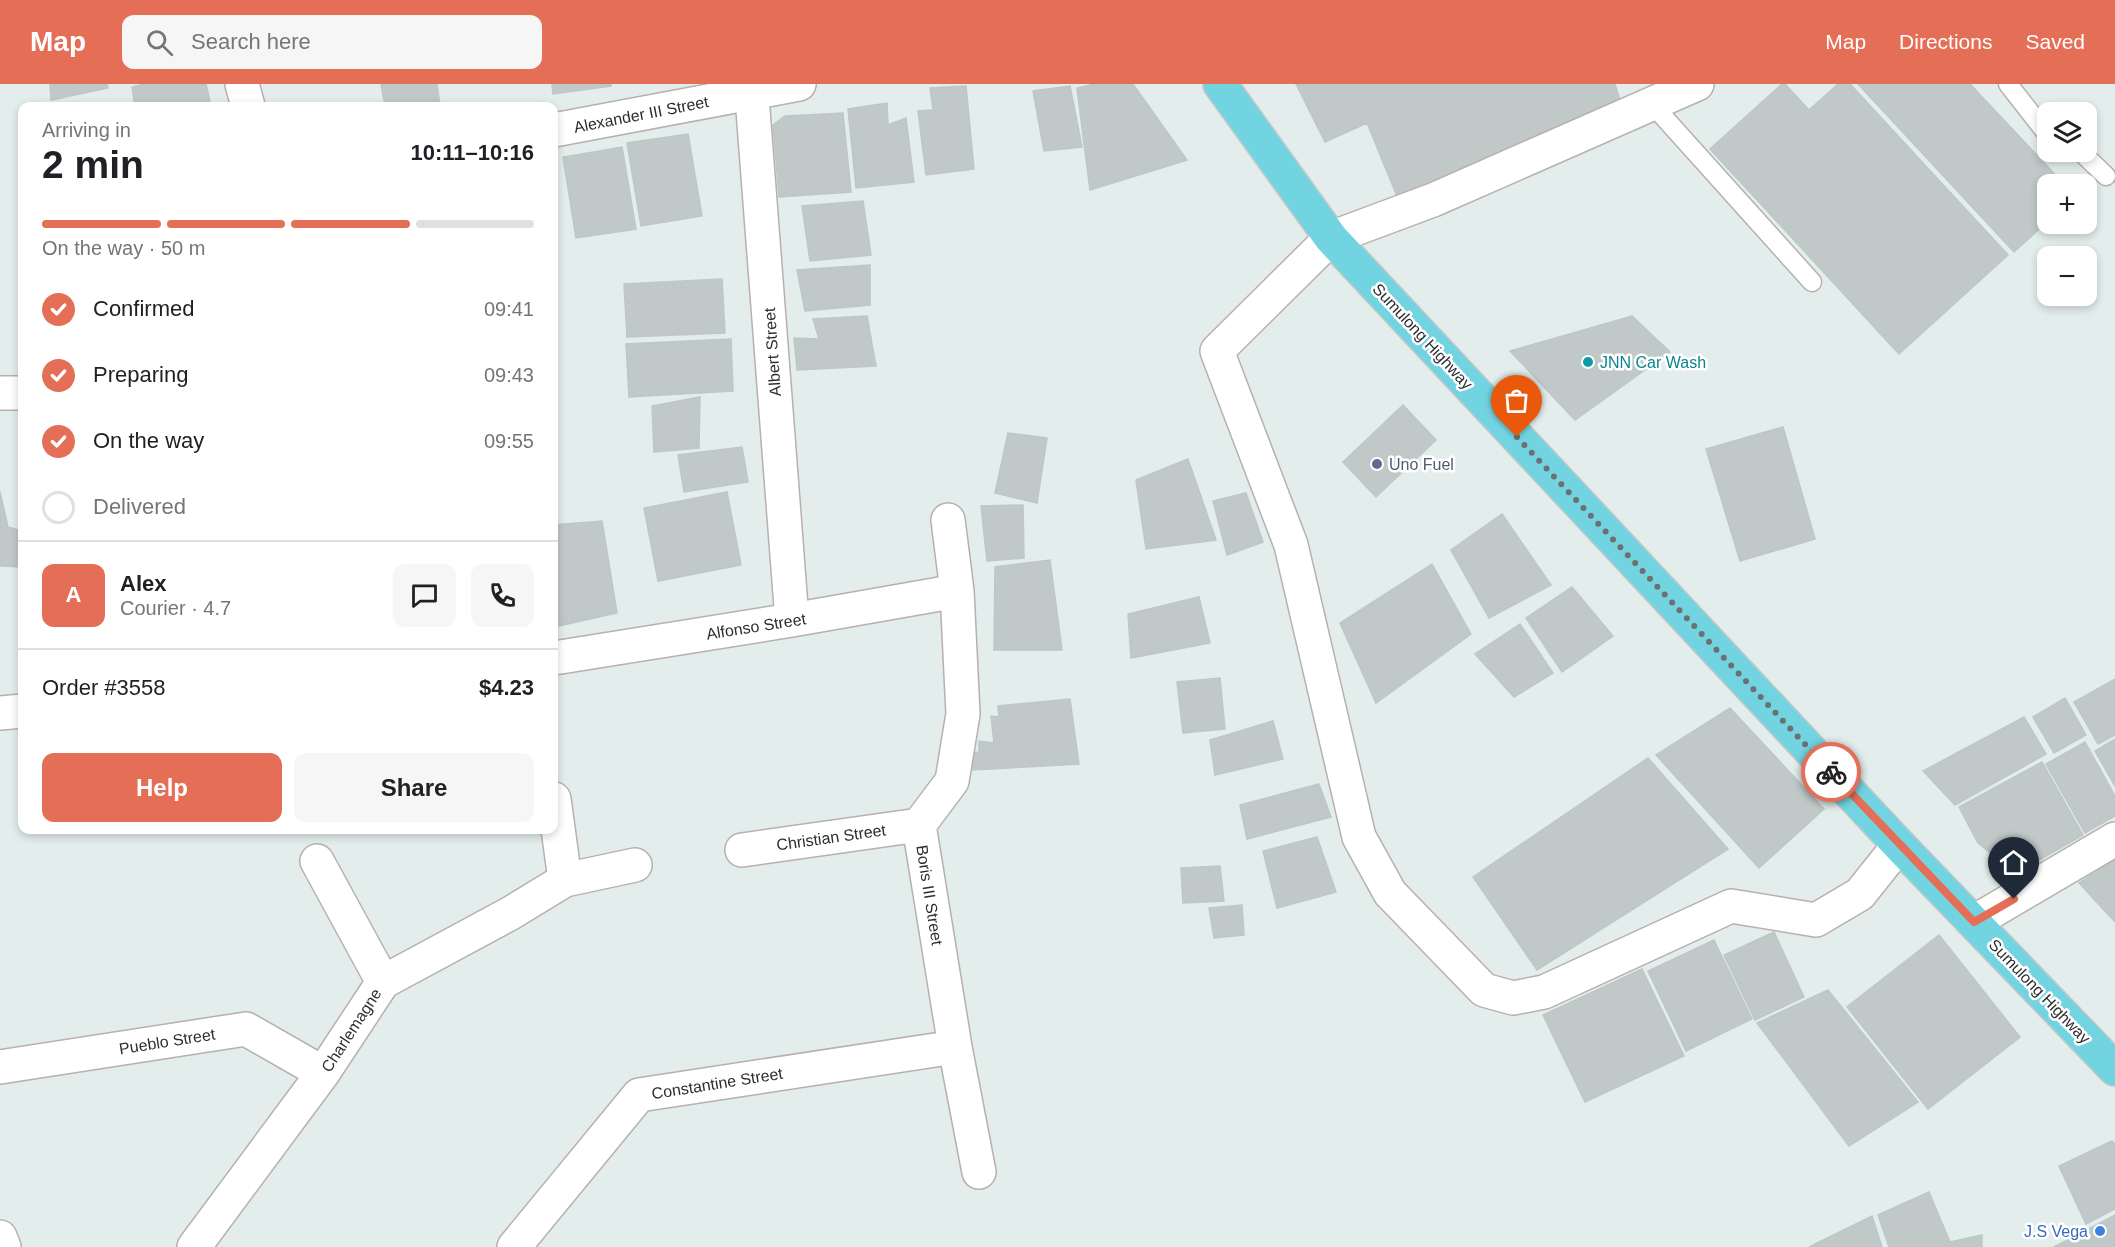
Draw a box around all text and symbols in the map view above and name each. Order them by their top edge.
search box [122,15,542,69]
text: Map [30,26,86,57]
icon: search [143,26,176,59]
text: Search here [191,29,311,54]
text: Map [1825,30,1866,53]
text: Directions [1899,30,1992,53]
text: Saved [2025,30,2085,53]
street label: Alexander III Street [572,93,710,136]
map controls [2037,102,2097,306]
button: layers [2037,102,2097,162]
text: Arriving in [42,119,131,141]
text: 10:11–10:16 [410,140,534,165]
text: 2 min [42,143,144,186]
button: + [2037,174,2097,234]
text: On the way · 50 m [42,237,205,259]
button: − [2037,246,2097,306]
street label: Sumulong Highway [1369,280,1476,393]
icon: check [42,293,75,326]
text: Confirmed [93,296,194,321]
text: 09:41 [484,298,534,320]
street label: Albert Street [761,306,784,397]
place label: JNN Car Wash [1600,354,1706,371]
marker: JNN Car Wash [1581,355,1595,369]
icon: check [42,359,75,392]
text: Preparing [93,362,188,387]
text: 09:43 [484,364,534,386]
pin [1491,375,1542,437]
icon: bag [1500,384,1533,417]
icon: check [42,425,75,458]
text: On the way [93,428,204,453]
text: 09:55 [484,430,534,452]
place label: Uno Fuel [1389,456,1454,473]
marker: Uno Fuel [1370,457,1384,471]
text: Delivered [93,494,186,519]
button: chat [393,564,456,627]
button: phone [471,564,534,627]
text: Alex [120,571,166,596]
text: A [66,582,81,607]
text: Courier · 4.7 [120,597,231,619]
street label: Alfonso Street [705,610,808,643]
text: Order #3558 [42,675,166,700]
text: $4.23 [479,675,534,700]
courier [1801,742,1861,802]
button: Help [42,753,282,822]
button: Share [294,753,534,822]
icon: bike [1815,756,1848,789]
street label: Christian Street [775,821,887,854]
pin [1988,837,2039,899]
street label: Boris III Street [913,844,946,947]
icon: home [1997,846,2030,879]
street label: Sumulong Highway [1986,936,2094,1047]
street label: Charlemagne [318,985,385,1075]
street label: Pueblo Street [118,1025,217,1057]
street label: Constantine Street [650,1065,784,1102]
place label: J.S Vega [2024,1223,2088,1240]
marker: J.S Vega [2093,1224,2107,1238]

